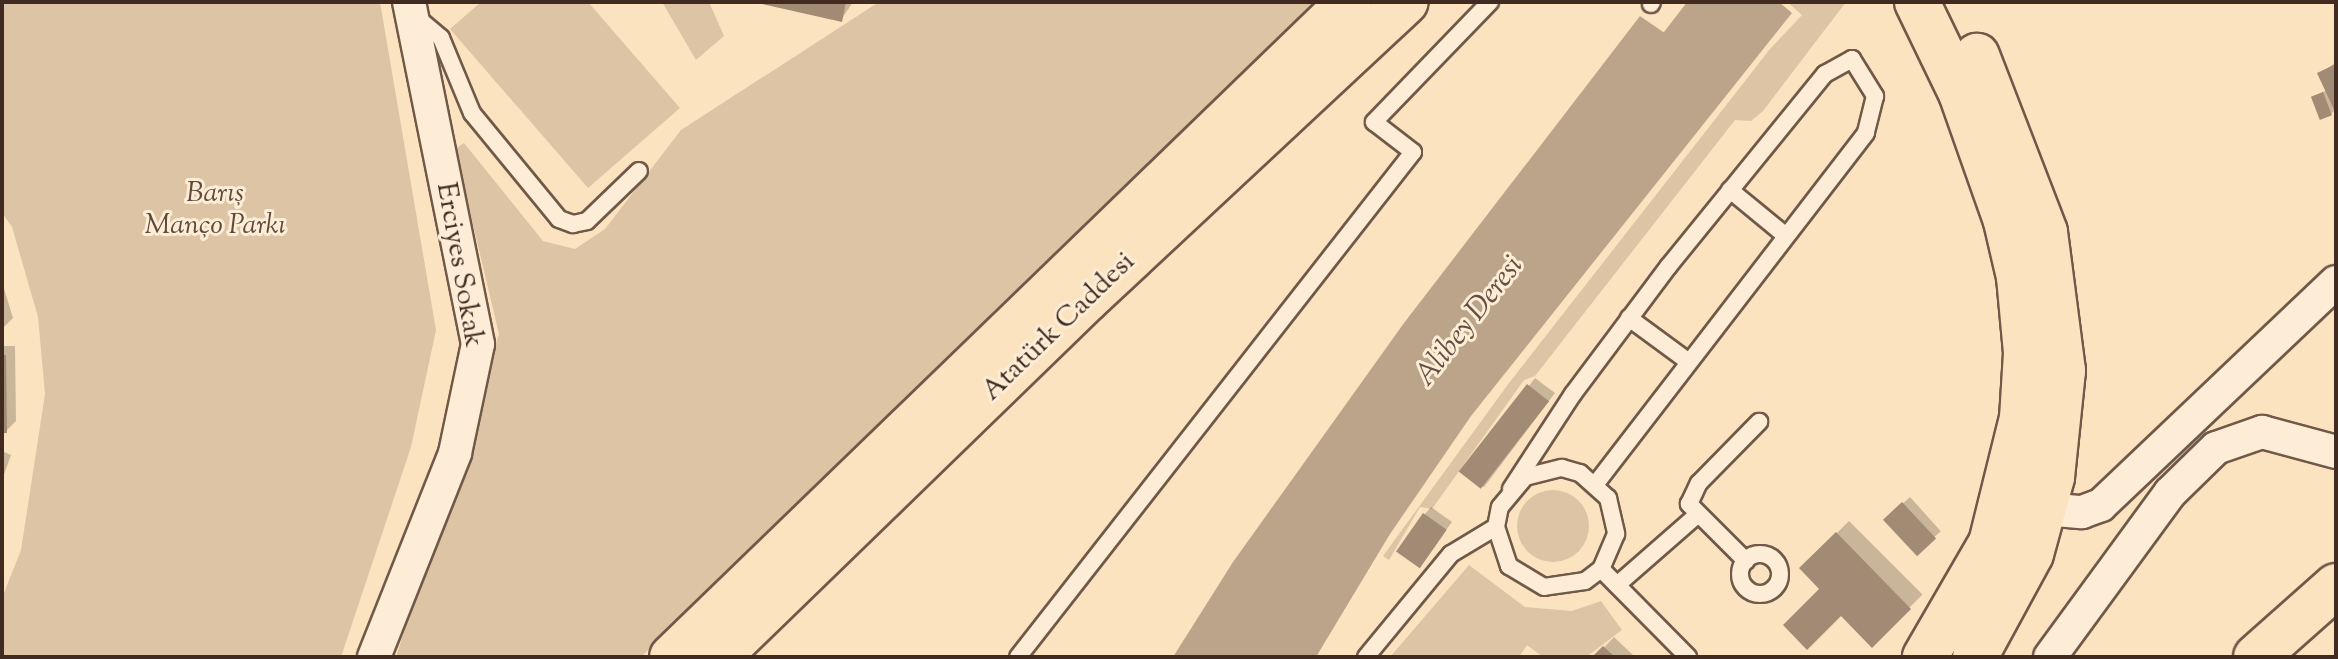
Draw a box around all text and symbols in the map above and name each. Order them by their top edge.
park label: Barış Manço Parkı [145,177,285,243]
street label: Erciyes Sokak [428,180,490,350]
street label: Atatürk Caddesi [975,246,1143,408]
water label: Alibey Deresi [1408,250,1532,394]

